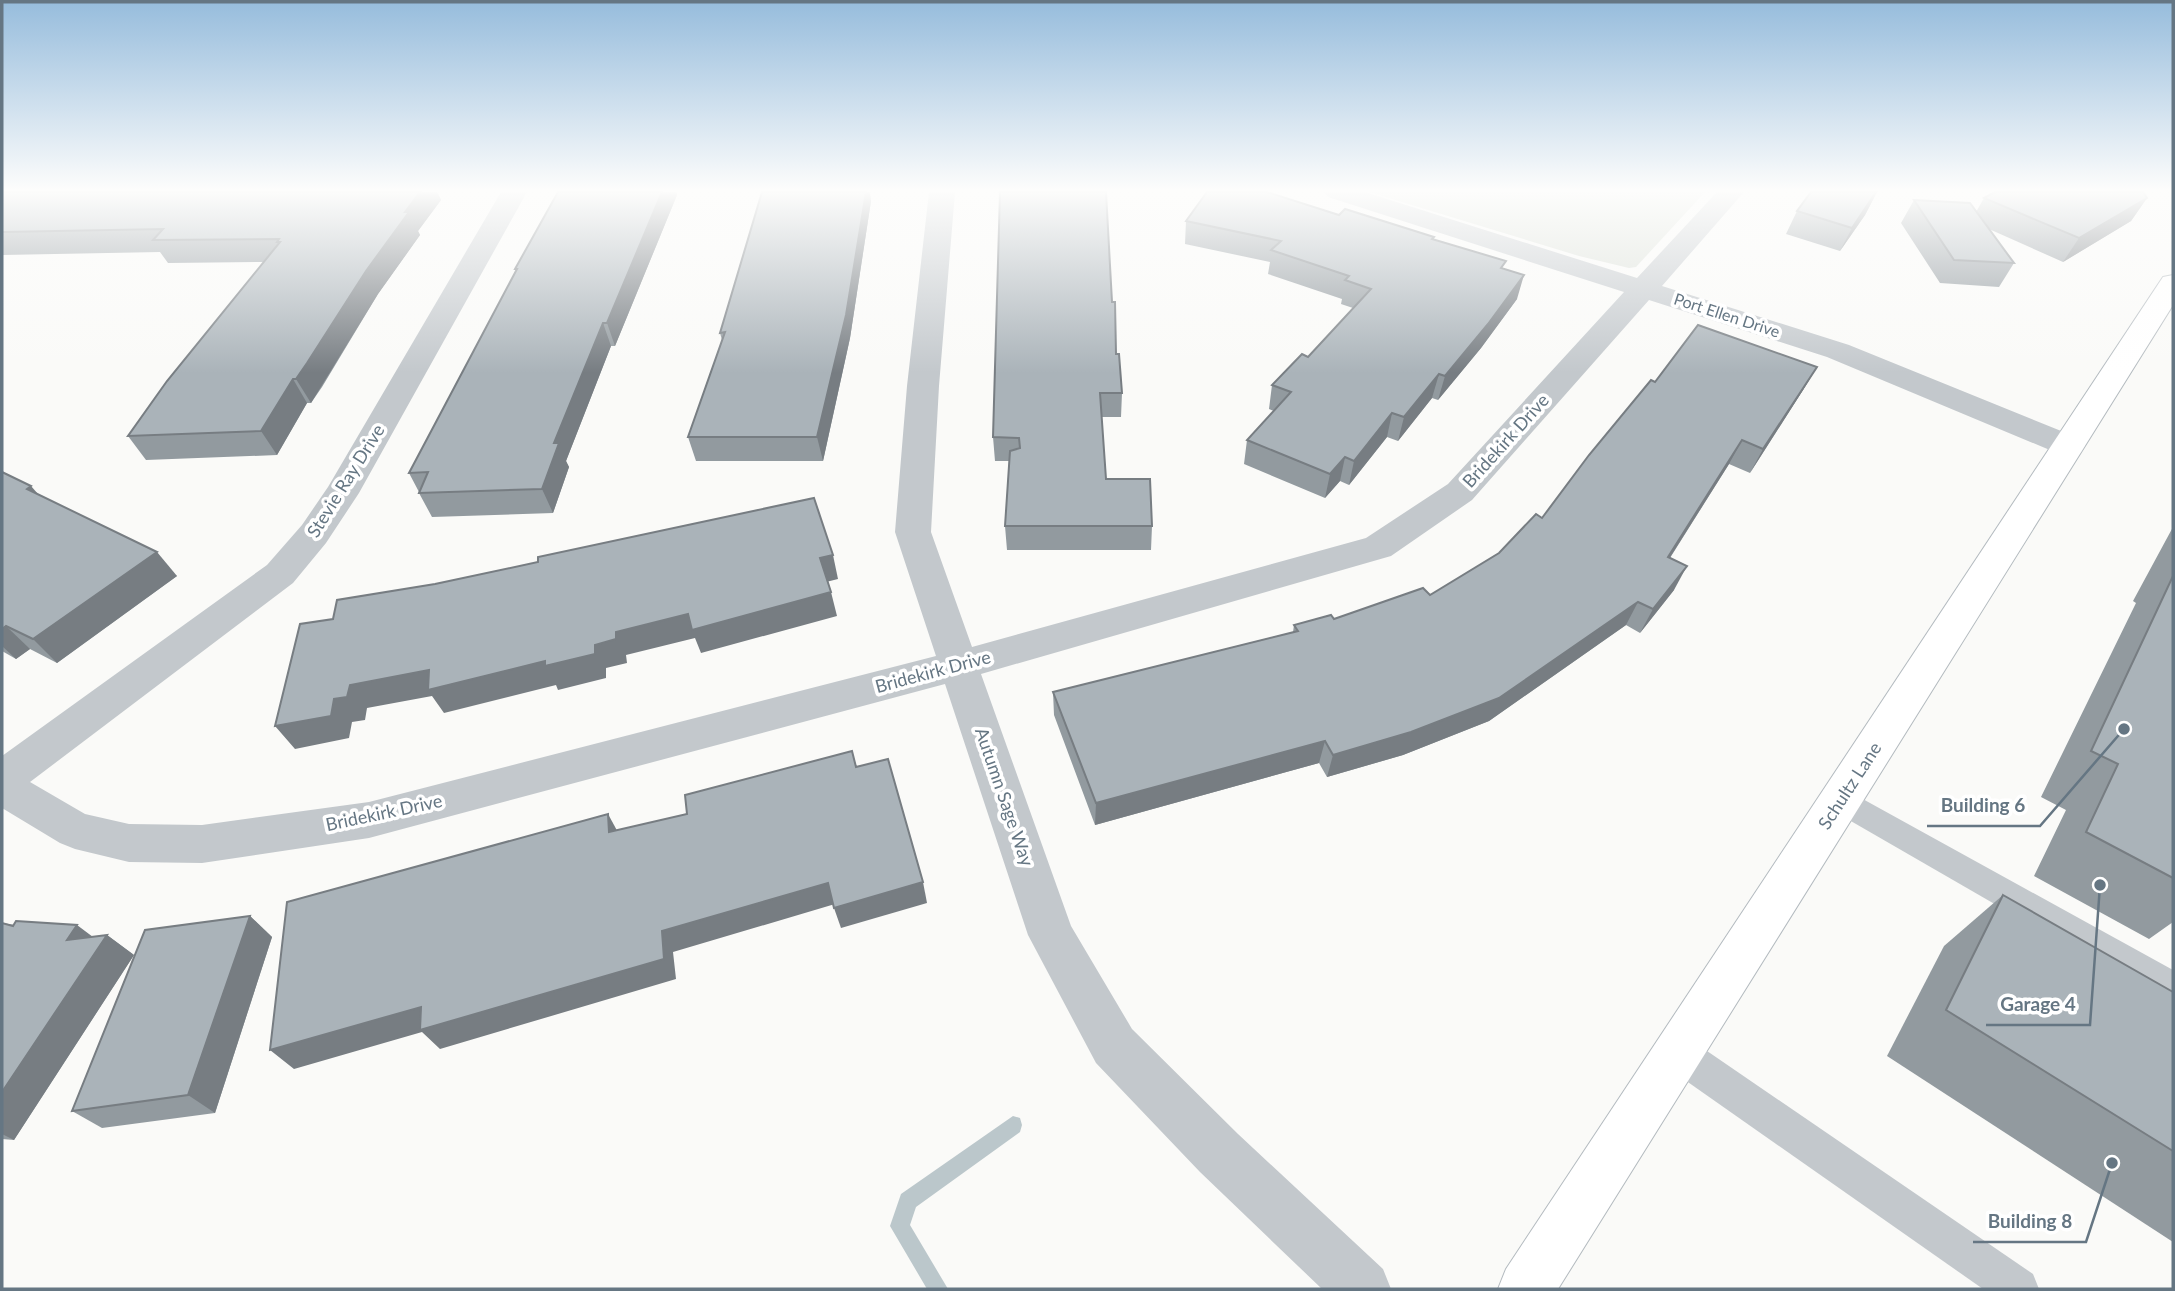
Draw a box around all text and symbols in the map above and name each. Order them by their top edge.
street label: Port Ellen Drive [1672,288,1783,341]
street label: Bridekirk Drive [1457,389,1553,492]
street label: Stevie Ray Drive [302,420,389,541]
street label: Bridekirk Drive [873,645,993,697]
street label: Autumn Sage Way [971,724,1039,870]
street label: Schultz Lane [1813,738,1886,833]
callout: Building 6 [1927,786,2040,826]
street label: Bridekirk Drive [324,789,444,835]
text: Building 6 [1941,793,2025,816]
callout: Garage 4 [1986,985,2090,1025]
text: Garage 4 [2000,992,2076,1015]
callout: Building 8 [1973,1202,2086,1242]
text: Building 8 [1988,1209,2072,1232]

